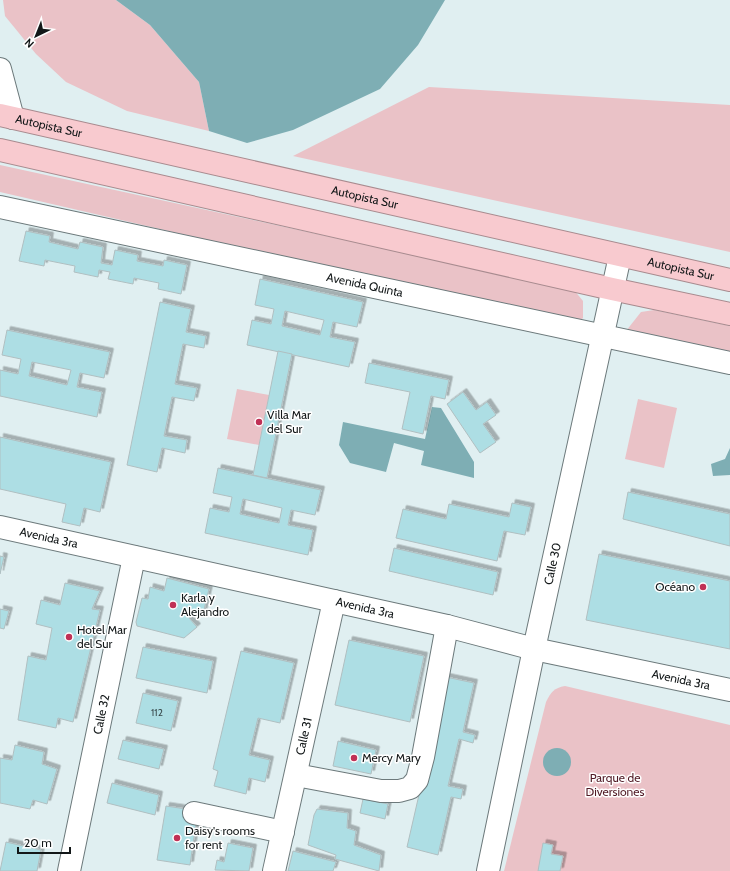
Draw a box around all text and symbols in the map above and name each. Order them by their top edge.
north arrow [16,16,56,56]
text: N [22,36,37,51]
street label: Autopista Sur [14,111,84,140]
street label: Autopista Sur [330,182,400,212]
street label: Autopista Sur [646,254,716,283]
street label: Avenida Quinta [325,269,405,300]
place label: Villa Mar del Sur [267,407,311,436]
marker: Villa Mar del Sur [254,417,264,427]
street label: Avenida 3ra [18,524,80,551]
street label: Calle 30 [540,541,564,586]
place label: Océano [655,579,695,594]
marker: Océano [698,582,708,592]
place label: Karla y Alejandro [181,590,230,619]
street label: Avenida 3ra [335,594,396,621]
marker: Karla y Alejandro [168,600,178,610]
place label: Hotel Mar del Sur [77,622,127,651]
marker: Hotel Mar del Sur [64,632,74,642]
street label: Avenida 3ra [651,666,712,693]
street label: Calle 32 [89,693,112,736]
house number: 112 [151,706,163,719]
street label: Calle 31 [292,716,315,756]
place label: Mercy Mary [362,750,421,765]
marker: Mercy Mary [349,753,359,763]
park label: Parque de Diversiones [586,770,644,799]
place label: Daisy's rooms for rent [185,823,255,852]
scale bar [18,829,70,855]
marker: Daisy's rooms for rent [172,833,182,843]
text: 20 m [24,835,52,850]

